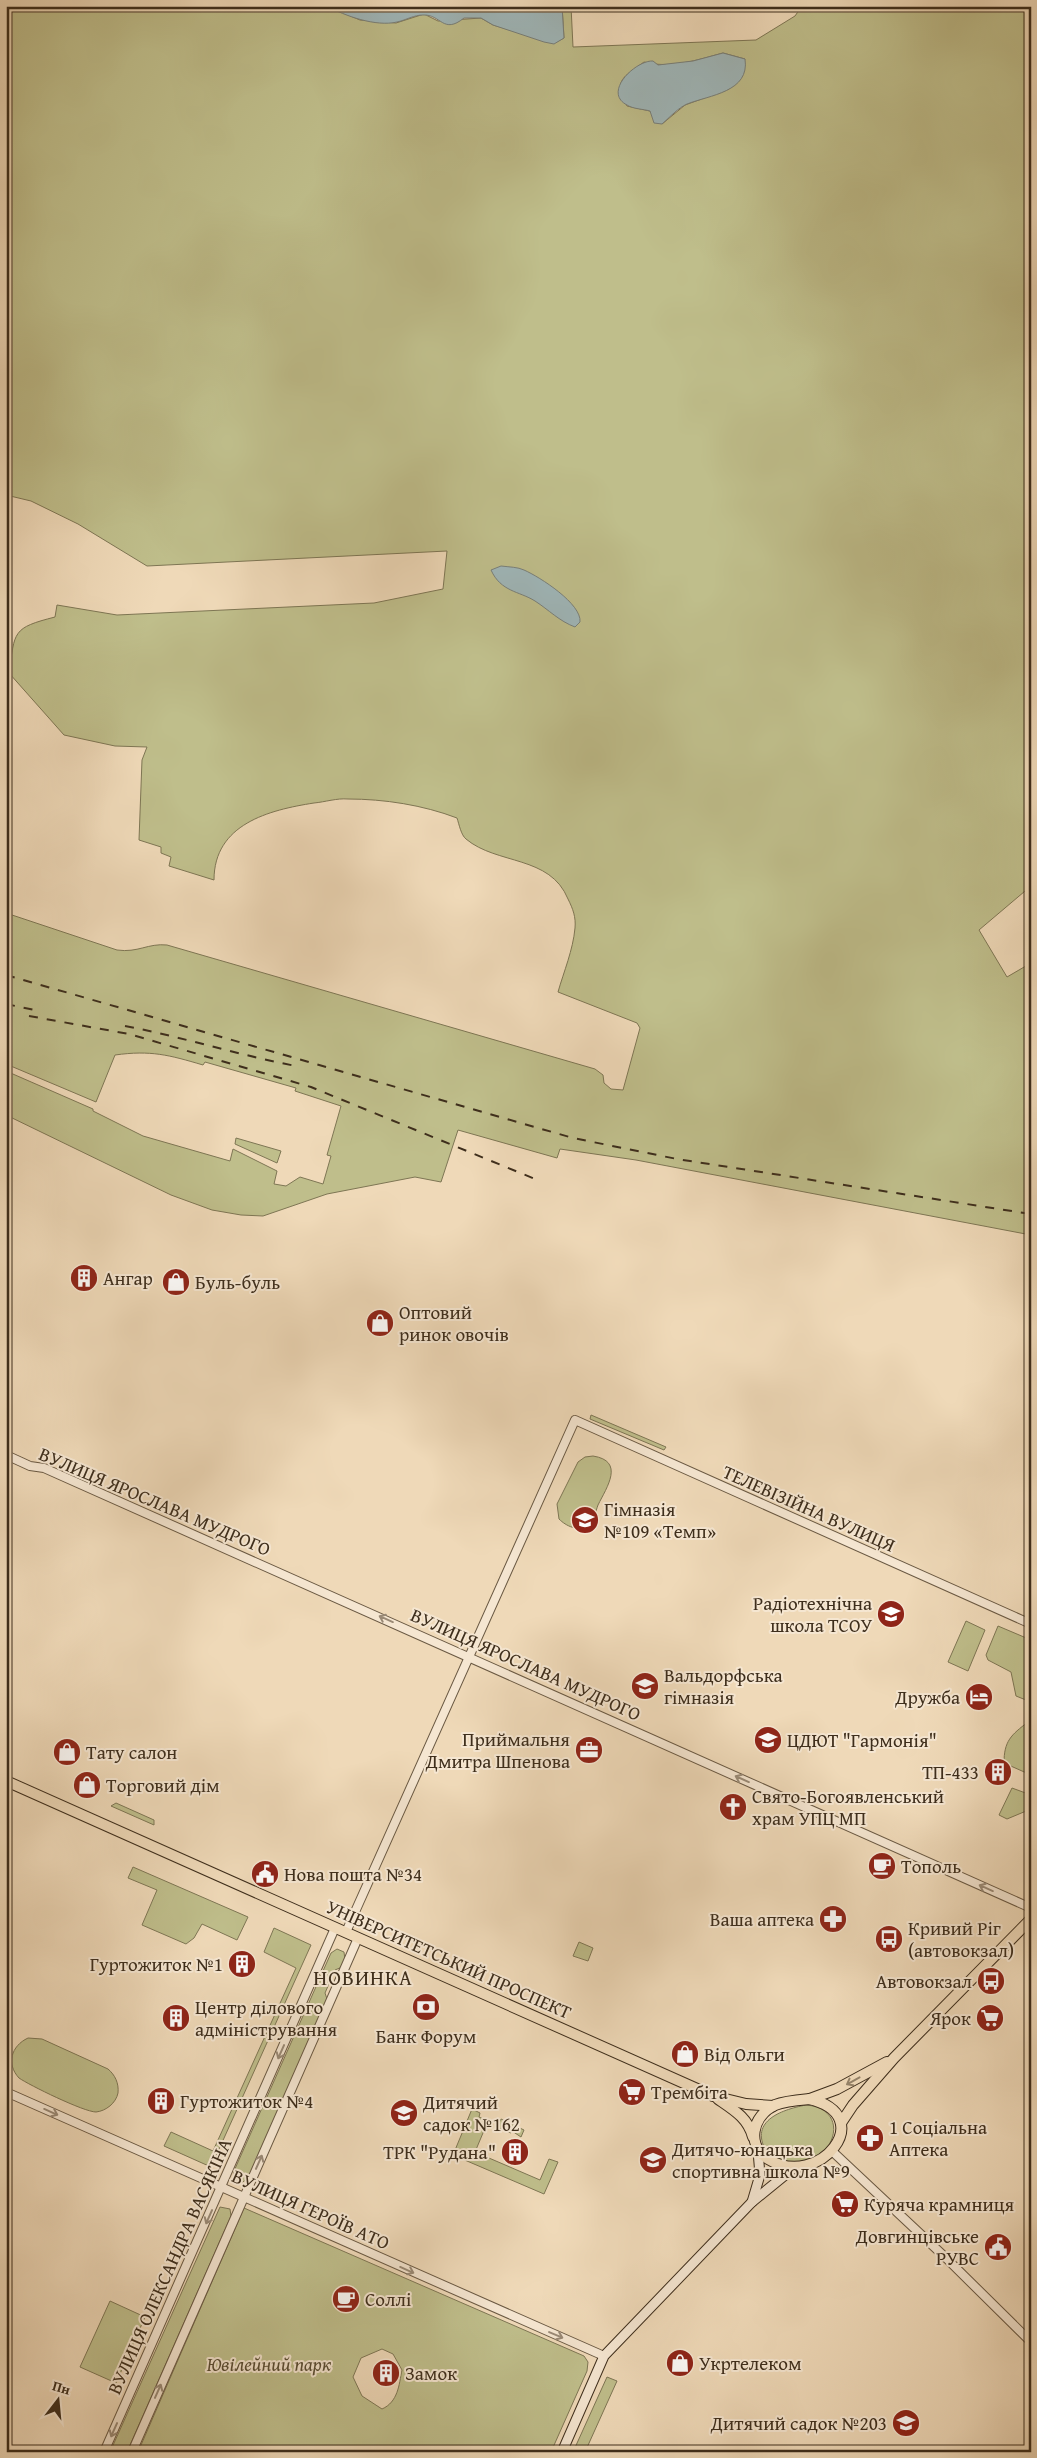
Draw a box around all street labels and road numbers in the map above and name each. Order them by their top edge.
street label: ВУЛИЦЯ ЯРОСЛАВА МУДРОГО [35,1439,275,1563]
street label: ТЕЛЕВІЗІЙНА ВУЛИЦЯ [718,1457,900,1559]
street label: ВУЛИЦЯ ЯРОСЛАВА МУДРОГО [406,1601,646,1727]
street label: УНІВЕРСИТЕТСЬКИЙ ПРОСПЕКТ [322,1892,576,2026]
street label: ВУЛИЦЯ ОЛЕКСАНДРА ВАСЯКІНА [100,2133,238,2399]
street label: ВУЛИЦЯ ГЕРОЇВ АТО [228,2162,394,2256]

